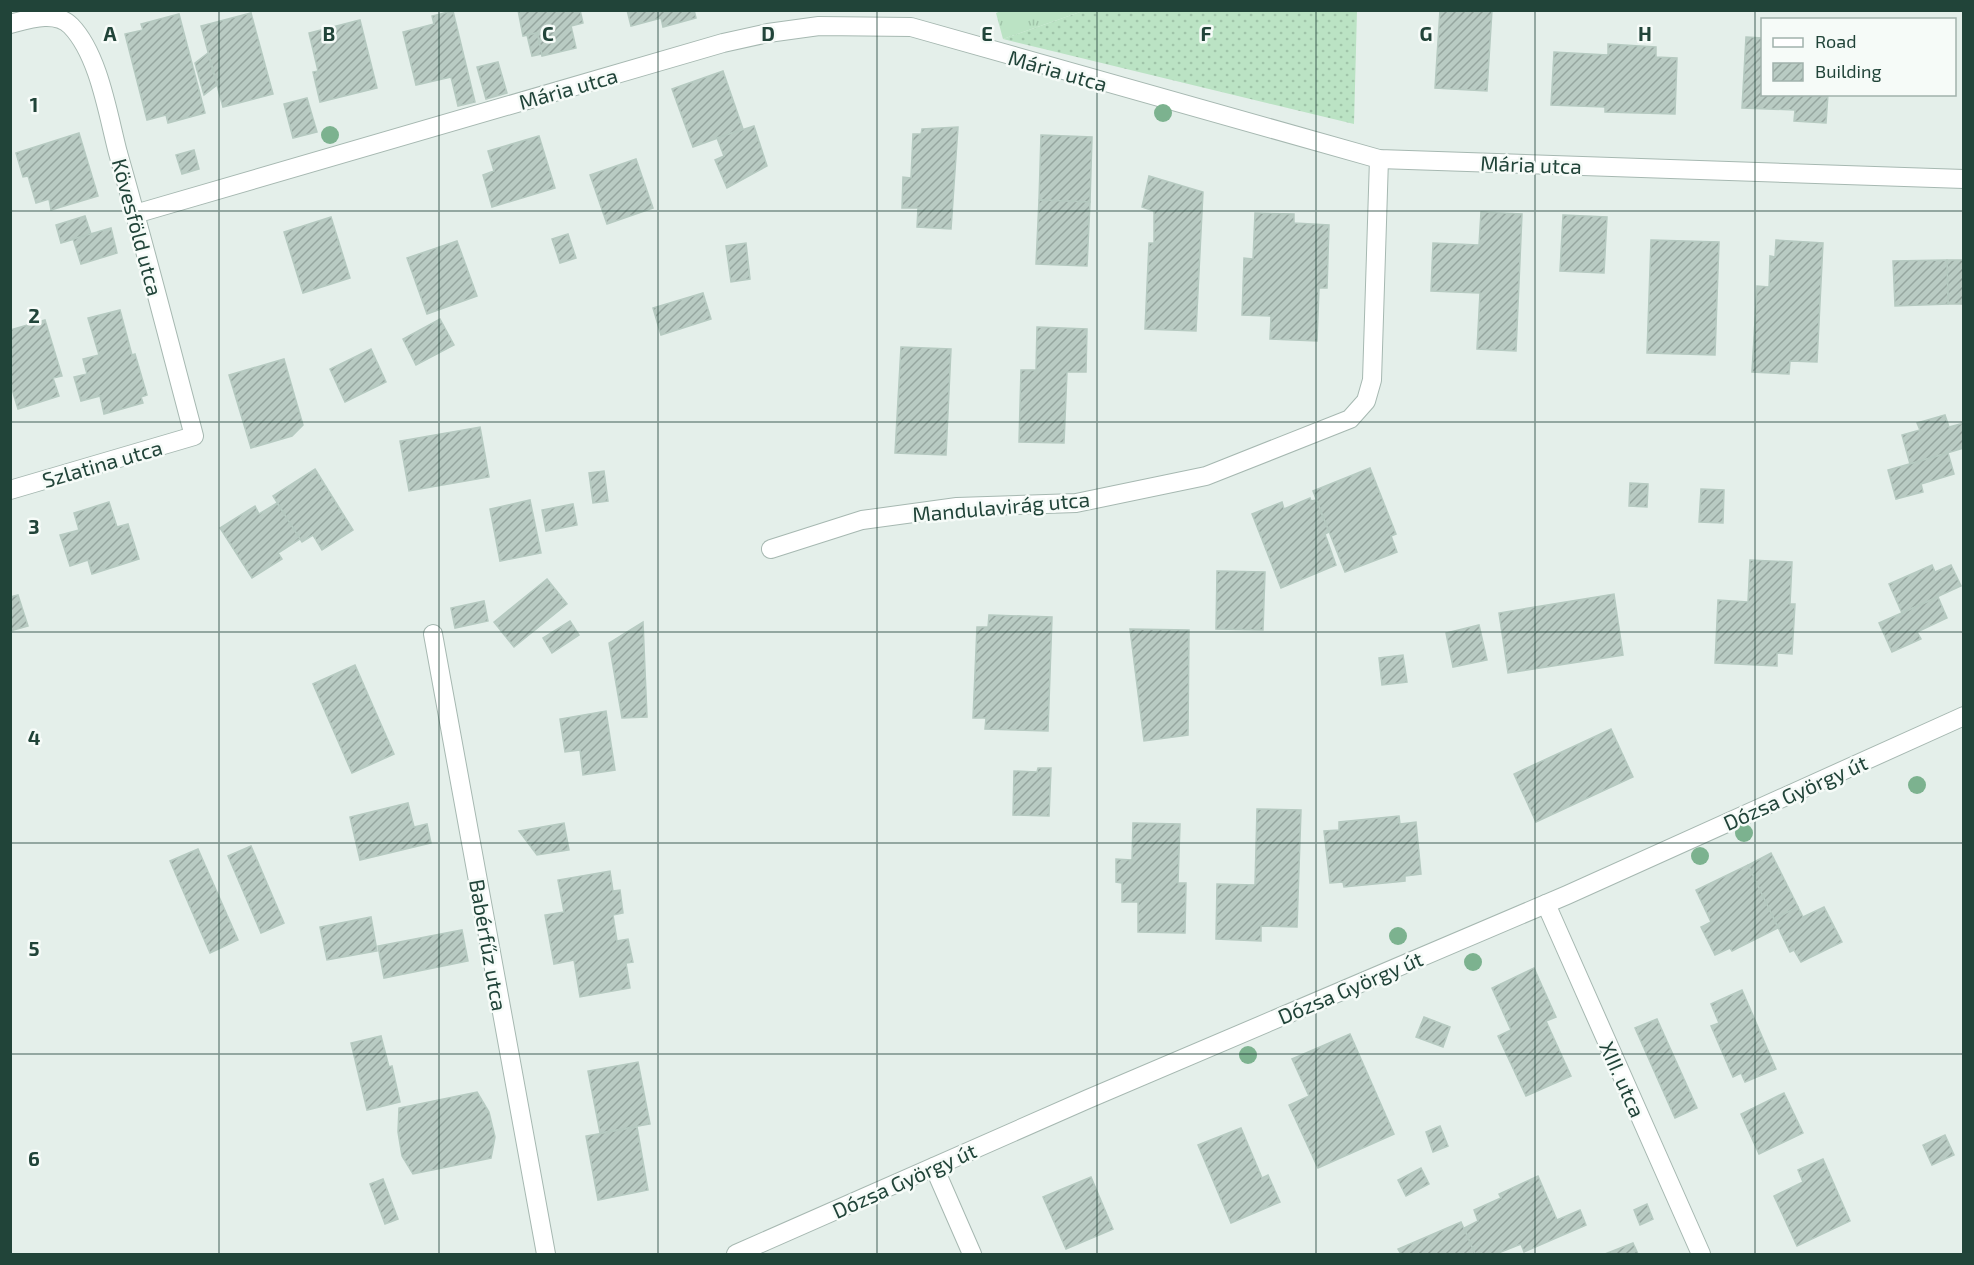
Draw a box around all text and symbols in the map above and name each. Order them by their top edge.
legend [1761,18,1956,96]
text: A [103,21,117,45]
text: B [323,21,335,45]
text: C [542,21,554,45]
text: D [761,21,775,45]
text: E [981,21,993,45]
text: F [1200,21,1212,45]
text: G [1420,21,1432,45]
text: H [1638,21,1652,45]
text: Road [1815,30,1856,52]
street label: Mária utca [1006,44,1110,96]
text: Building [1815,60,1882,82]
street label: Mária utca [516,62,620,114]
text: 1 [30,92,38,116]
street label: Mária utca [1480,150,1582,178]
street label: Kövesföld utca [108,155,168,299]
text: 2 [28,303,40,327]
street label: Szlatina utca [39,434,165,492]
street label: Mandulavirág utca [911,486,1091,526]
text: 3 [28,514,40,538]
text: 4 [28,725,41,749]
street label: Dózsa György út [1719,749,1871,835]
street label: Babérfűz utca [465,877,513,1013]
text: 5 [28,936,40,960]
street label: Dózsa György út [1274,945,1426,1029]
street label: XIII. utca [1595,1037,1651,1121]
street label: Dózsa György út [828,1137,980,1223]
text: 6 [28,1146,40,1170]

